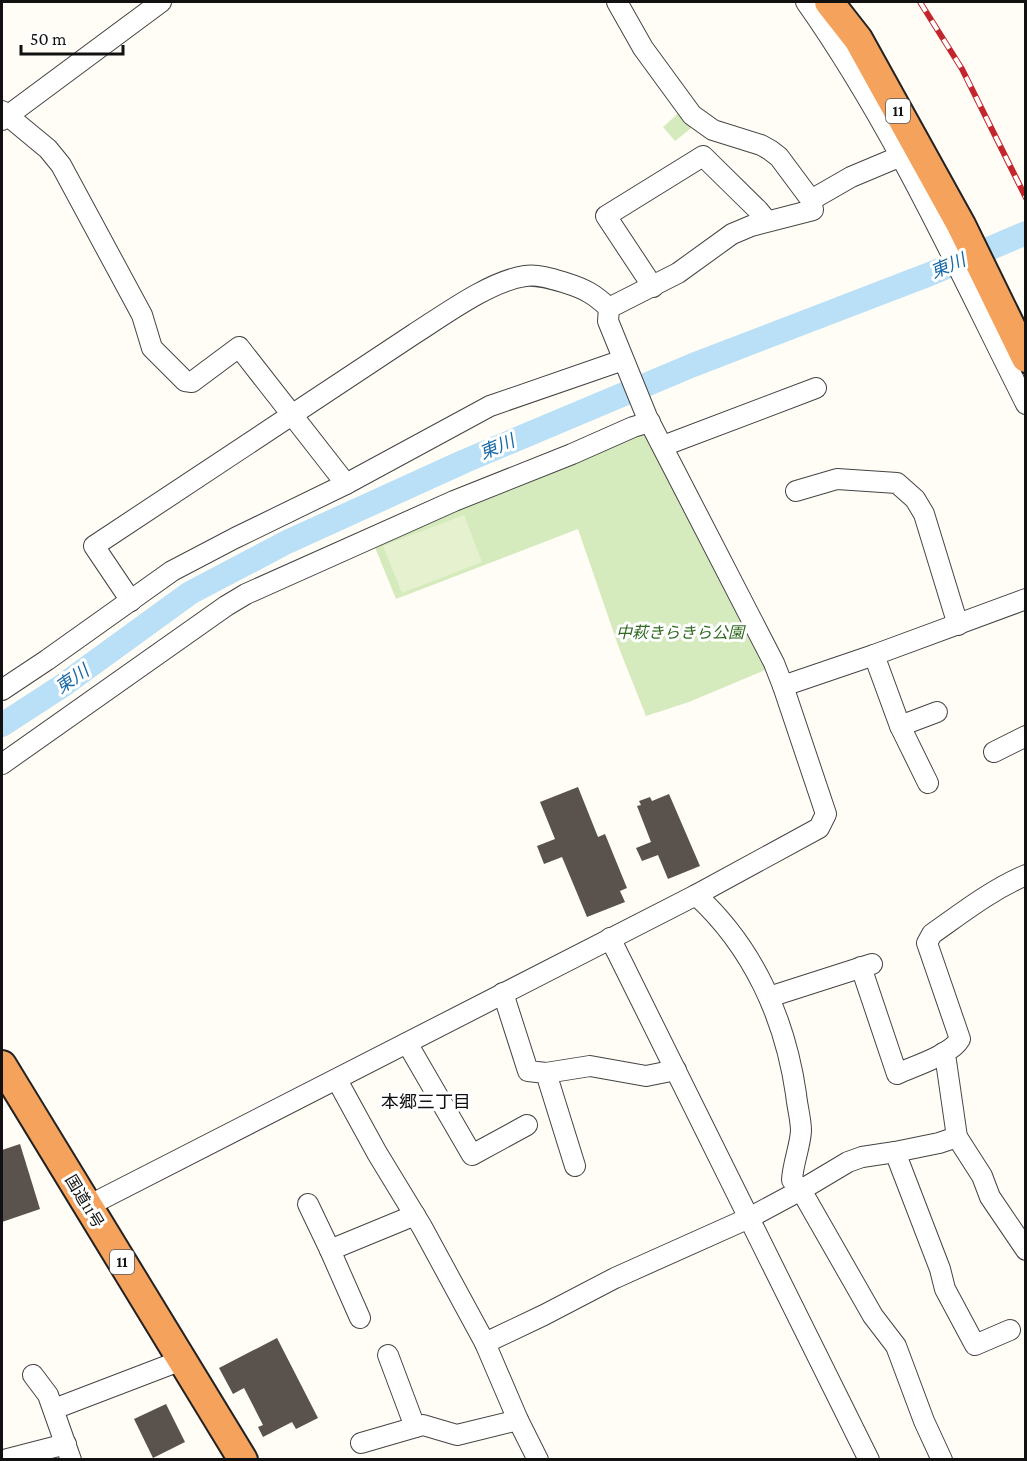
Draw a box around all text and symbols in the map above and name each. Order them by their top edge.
scale bar [21,18,123,56]
text: 50 m [30,29,67,49]
road number: 11 [886,99,910,123]
water label: 東川 [928,249,970,282]
water label: 東川 [477,430,519,463]
park label: 中萩きらきら公園 [616,624,746,641]
water label: 東川 [52,659,94,698]
district label: 本郷三丁目 [381,1092,471,1112]
street label: 国道11号 [62,1172,107,1231]
road number: 11 [110,1250,134,1274]

